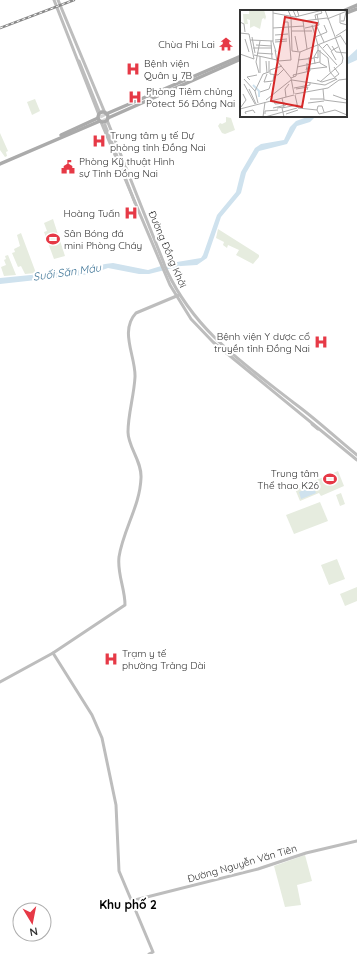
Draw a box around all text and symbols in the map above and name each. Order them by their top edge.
inset map [240,10,347,117]
temple icon: Chùa Phi Lai [218,36,234,52]
place label: Chùa Phi Lai [158,38,215,51]
place label: Bệnh viện Quân y 7B [144,57,193,82]
hospital icon: Bệnh viện Quân y 7B [125,61,141,77]
place label: Phòng Tiêm chủng Potect 56 Đồng Nai [146,85,235,110]
hospital icon: Phòng Tiêm chủng Potect 56 Đồng Nai [127,89,143,105]
place label: Trung tâm y tế Dự phòng tỉnh Đồng Nai [110,129,206,154]
hospital icon: Trung tâm y tế Dự phòng tỉnh Đồng Nai [91,133,107,149]
place label: Phòng Kỹ thuật Hình sự Tỉnh Đồng Nai [79,155,174,180]
public building icon: Phòng Kỹ thuật Hình sự Tỉnh Đồng Nai [60,159,76,175]
hospital icon: Hoàng Tuấn [123,205,139,221]
place label: Hoàng Tuấn [64,207,120,220]
street label: Đường Đồng Khởi [145,209,190,290]
place label: Sân Bóng đá mini Phòng Cháy [64,227,142,252]
sports icon: Sân Bóng đá mini Phòng Cháy [45,231,61,247]
water label: Suối Săn Máu [32,260,103,284]
place label: Bệnh viện Y dược cổ truyền tỉnh Đồng Nai [214,330,310,355]
hospital icon: Bệnh viện Y dược cổ truyền tỉnh Đồng Nai [313,334,329,350]
place label: Trung tâm Thể thao K26 [257,467,320,492]
sports icon: Trung tâm Thể thao K26 [322,471,338,487]
place label: Trạm y tế phường Trảng Dài [122,647,206,672]
hospital icon: Trạm y tế phường Trảng Dài [103,651,119,667]
street label: Đường Nguyễn Văn Tiên [186,842,298,885]
district label: Khu phố 2 [99,897,157,912]
north arrow [12,902,52,942]
text: N [29,924,39,939]

